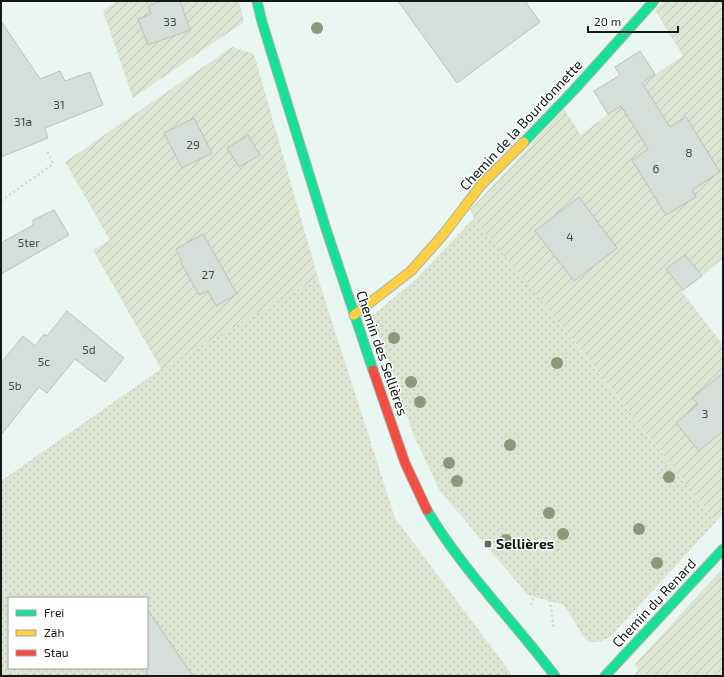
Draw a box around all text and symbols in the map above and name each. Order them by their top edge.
scale bar [588,8,678,34]
house number: 33 [163,14,177,28]
text: 20 m [594,14,621,28]
street label: Chemin de la Bourdonnette [456,56,586,193]
house number: 31 [53,97,65,111]
house number: 31a [14,114,32,128]
house number: 29 [186,137,200,151]
house number: 8 [685,145,693,159]
house number: 6 [653,161,660,175]
house number: 4 [566,229,574,243]
house number: 5ter [18,235,40,249]
house number: 27 [202,267,214,281]
street label: Chemin des Sellières [353,288,412,418]
house number: 5d [82,342,96,356]
house number: 5c [38,354,50,368]
house number: 5b [8,378,22,392]
house number: 3 [702,406,708,420]
place label: Sellières [496,535,554,552]
marker: Sellières [483,539,493,549]
street label: Chemin du Renard [608,555,699,651]
legend [8,597,148,669]
text: Frei [44,605,64,619]
text: Zäh [44,625,64,639]
text: Stau [44,645,69,659]

